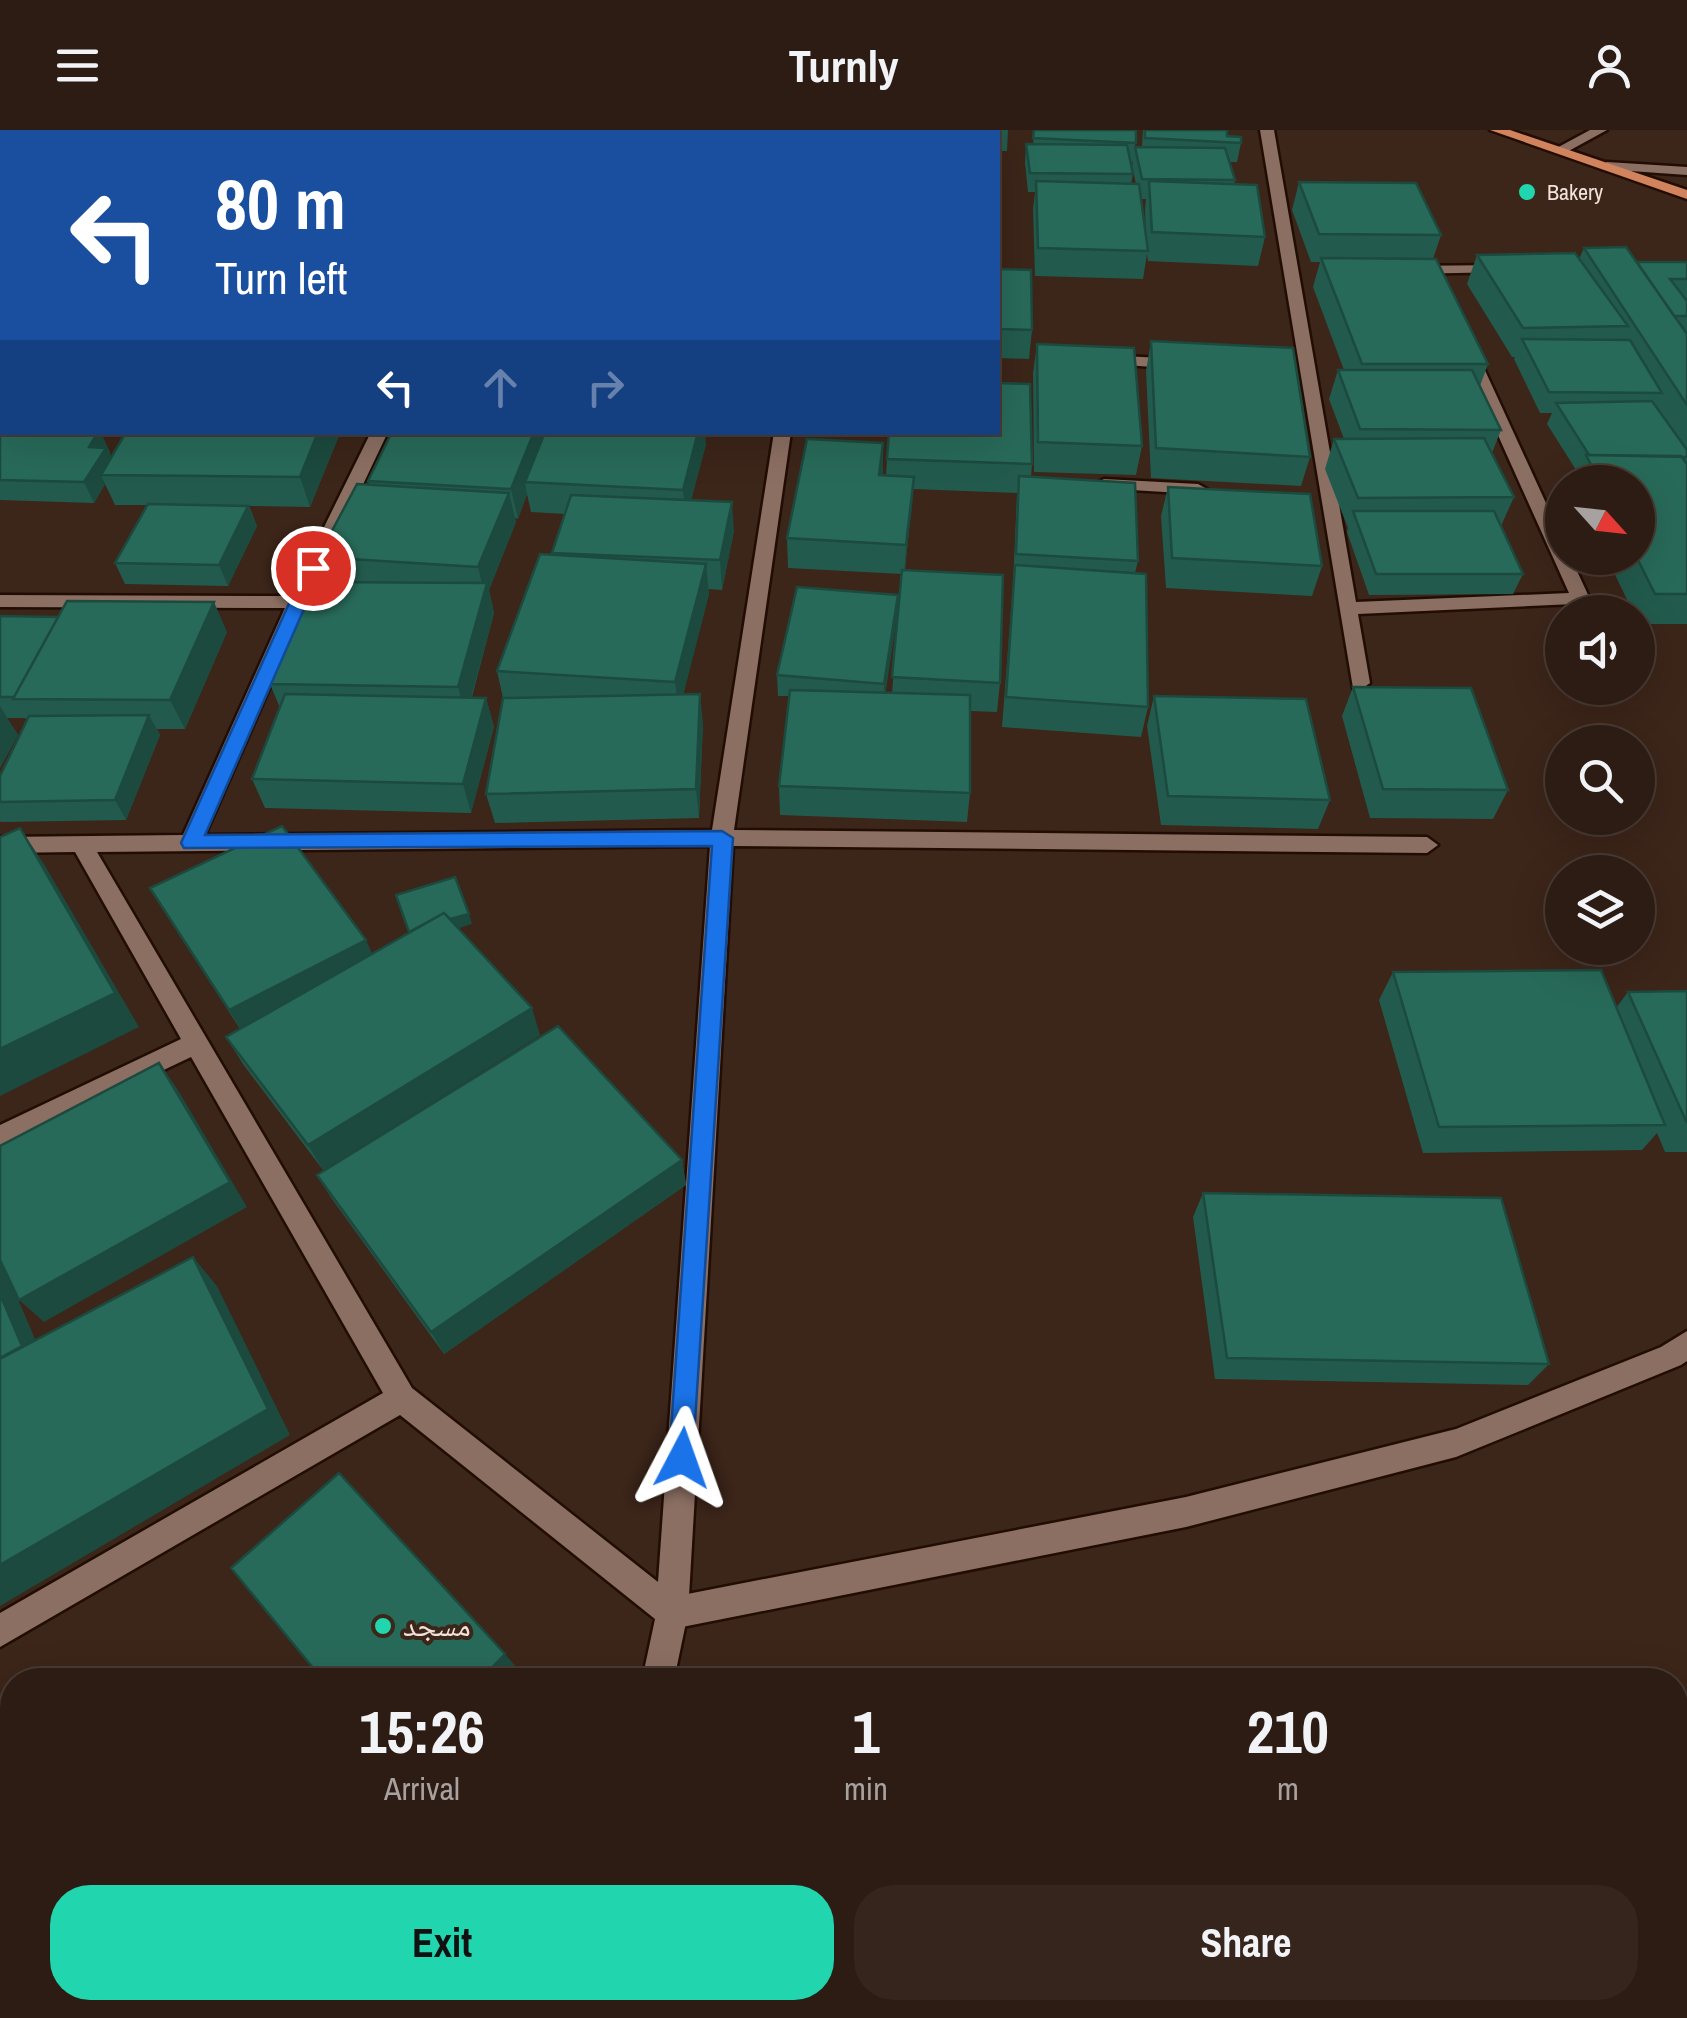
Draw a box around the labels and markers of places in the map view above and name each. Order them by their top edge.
place label: Bakery [1547,177,1603,207]
marker: Bakery [1516,181,1538,203]
pin [271,526,356,611]
place label: مسجد [403,1605,471,1645]
marker: مسجد [372,1615,394,1637]

